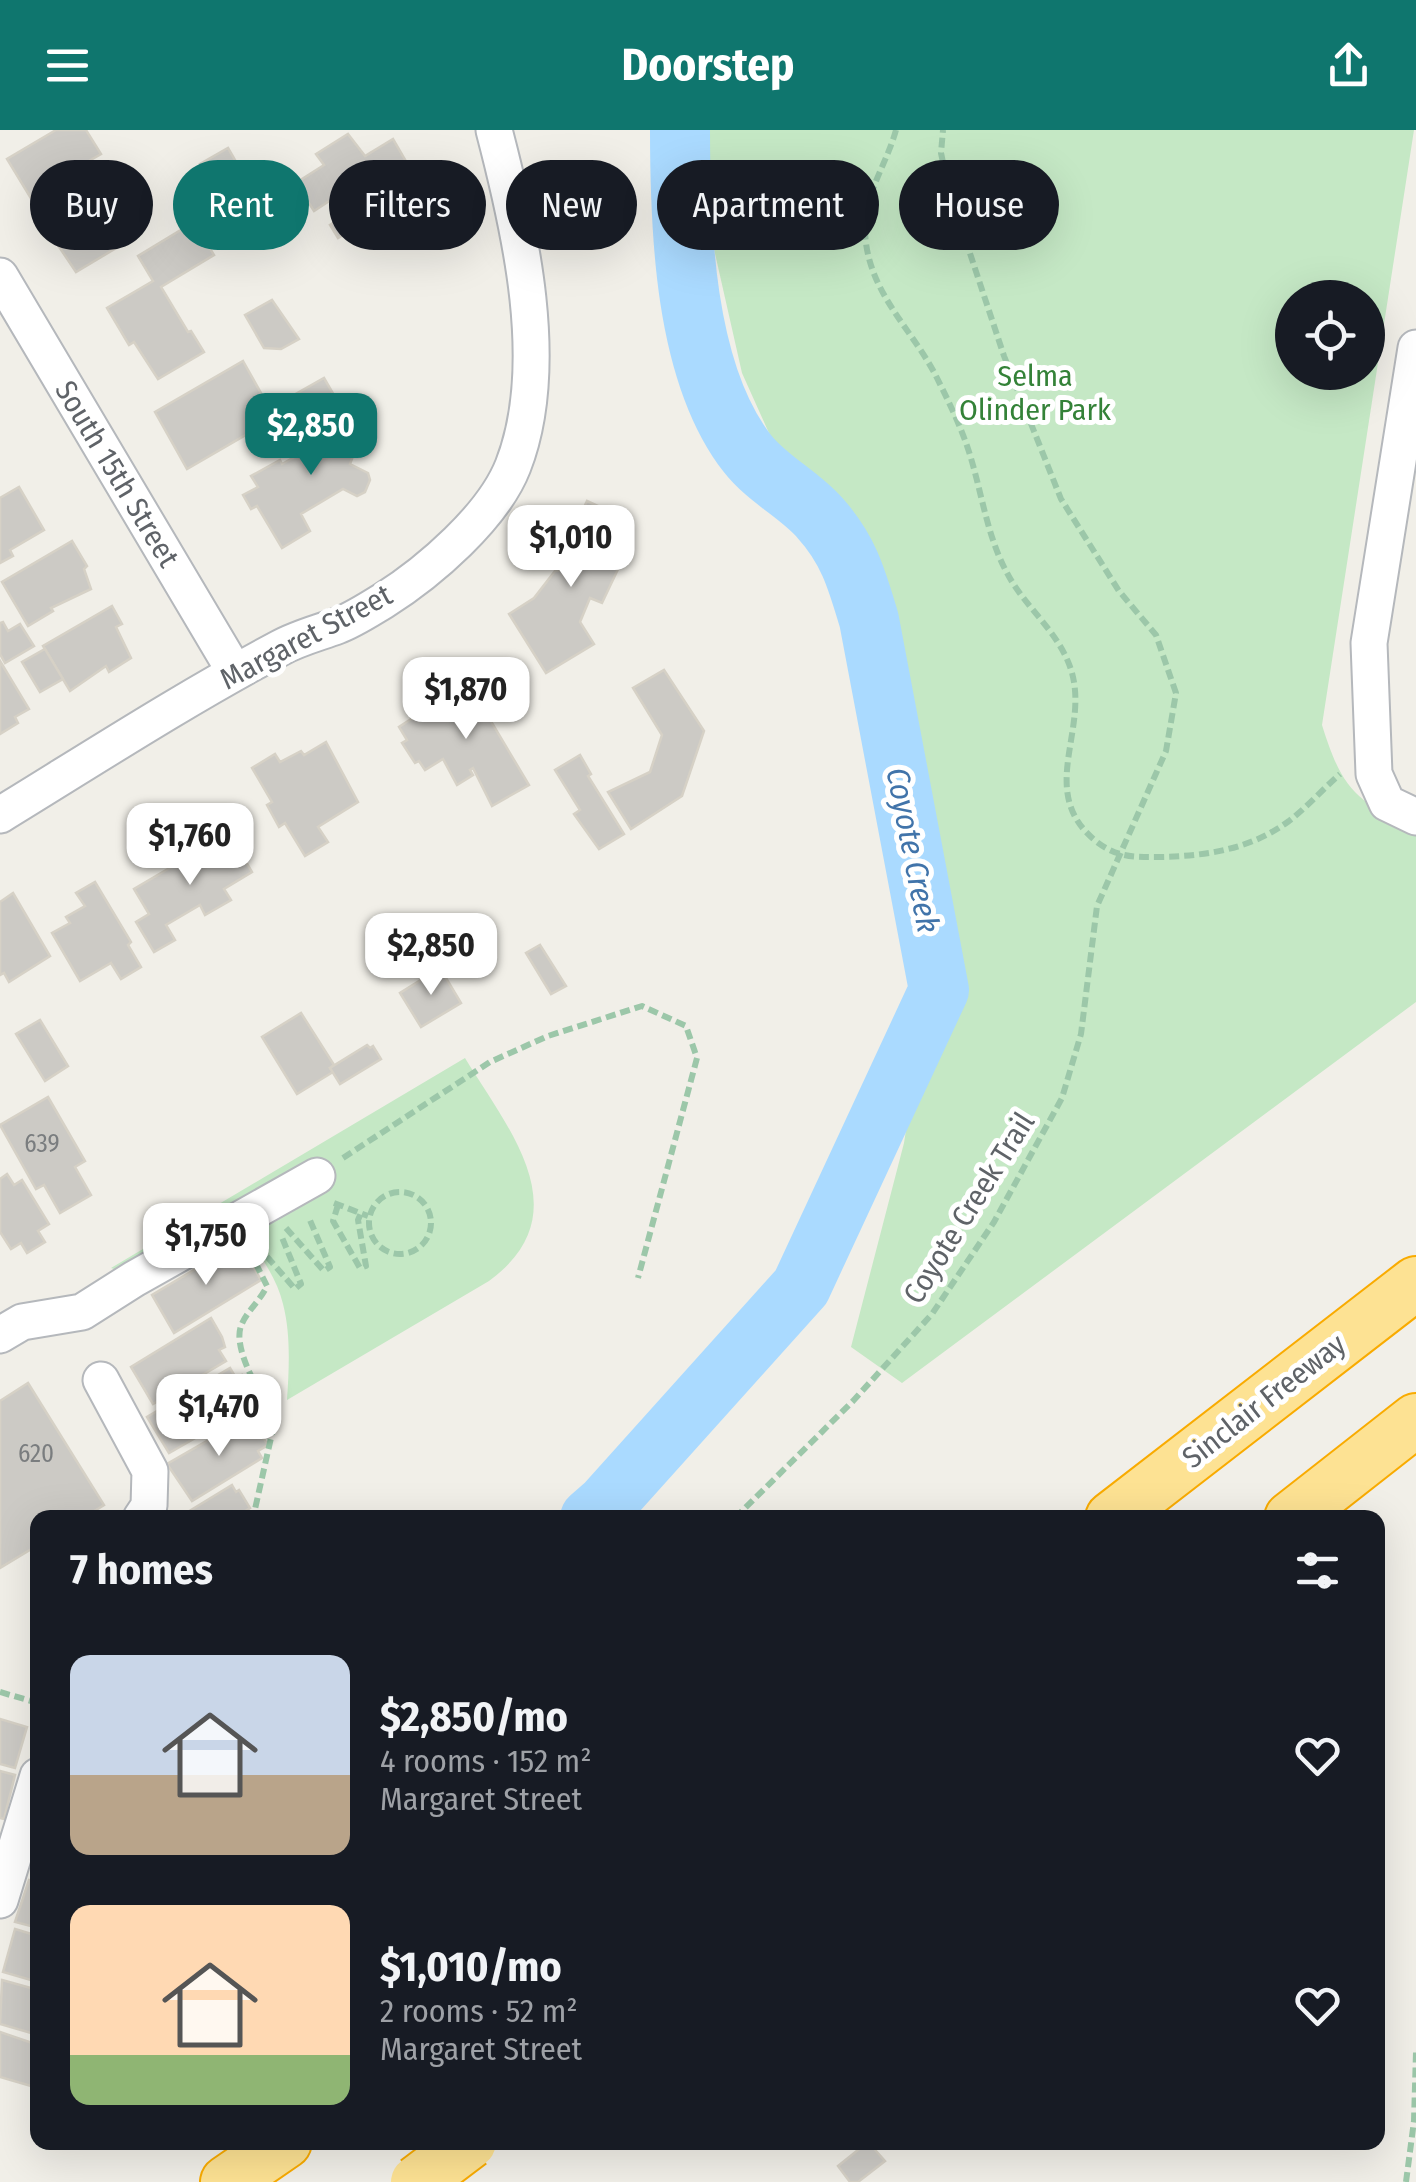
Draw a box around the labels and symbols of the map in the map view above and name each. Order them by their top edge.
park label: Selma Olinder Park [959,358,1111,428]
street label: South 15th Street [47,374,187,574]
pin: $2,850 [230,393,392,478]
pin: $1,010 [490,505,652,590]
street label: Margaret Street [214,577,398,697]
pin: $1,870 [385,657,547,742]
water label: Coyote Creek [878,764,948,936]
pin: $1,760 [109,803,271,888]
pin: $2,850 [350,913,512,998]
street label: Coyote Creek Trail [896,1106,1042,1310]
house number: 639 [24,1129,60,1159]
pin: $1,750 [125,1203,287,1288]
street label: Sinclair Freeway [1175,1326,1353,1476]
pin: $1,470 [138,1374,300,1459]
house number: 620 [18,1439,54,1469]

